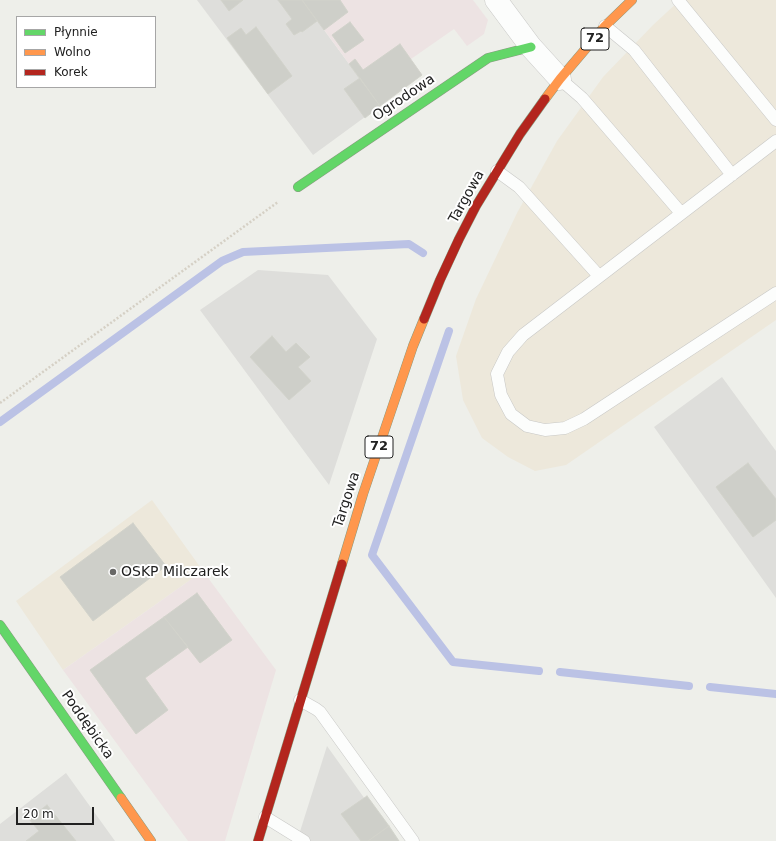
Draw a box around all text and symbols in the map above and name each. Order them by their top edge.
legend [16,16,156,88]
text: Płynnie [54,25,98,39]
road number: 72 [581,28,609,50]
text: Wolno [54,45,91,59]
text: Korek [54,65,88,79]
street label: Ogrodowa [370,71,438,125]
street label: Targowa [446,168,488,226]
road number: 72 [365,436,393,458]
street label: Targowa [330,470,364,530]
place label: OSKP Milczarek [121,564,229,580]
marker: OSKP Milczarek [108,567,118,577]
street label: Poddębicka [57,687,117,763]
scale bar [18,799,96,825]
text: 20 m [23,807,54,821]

